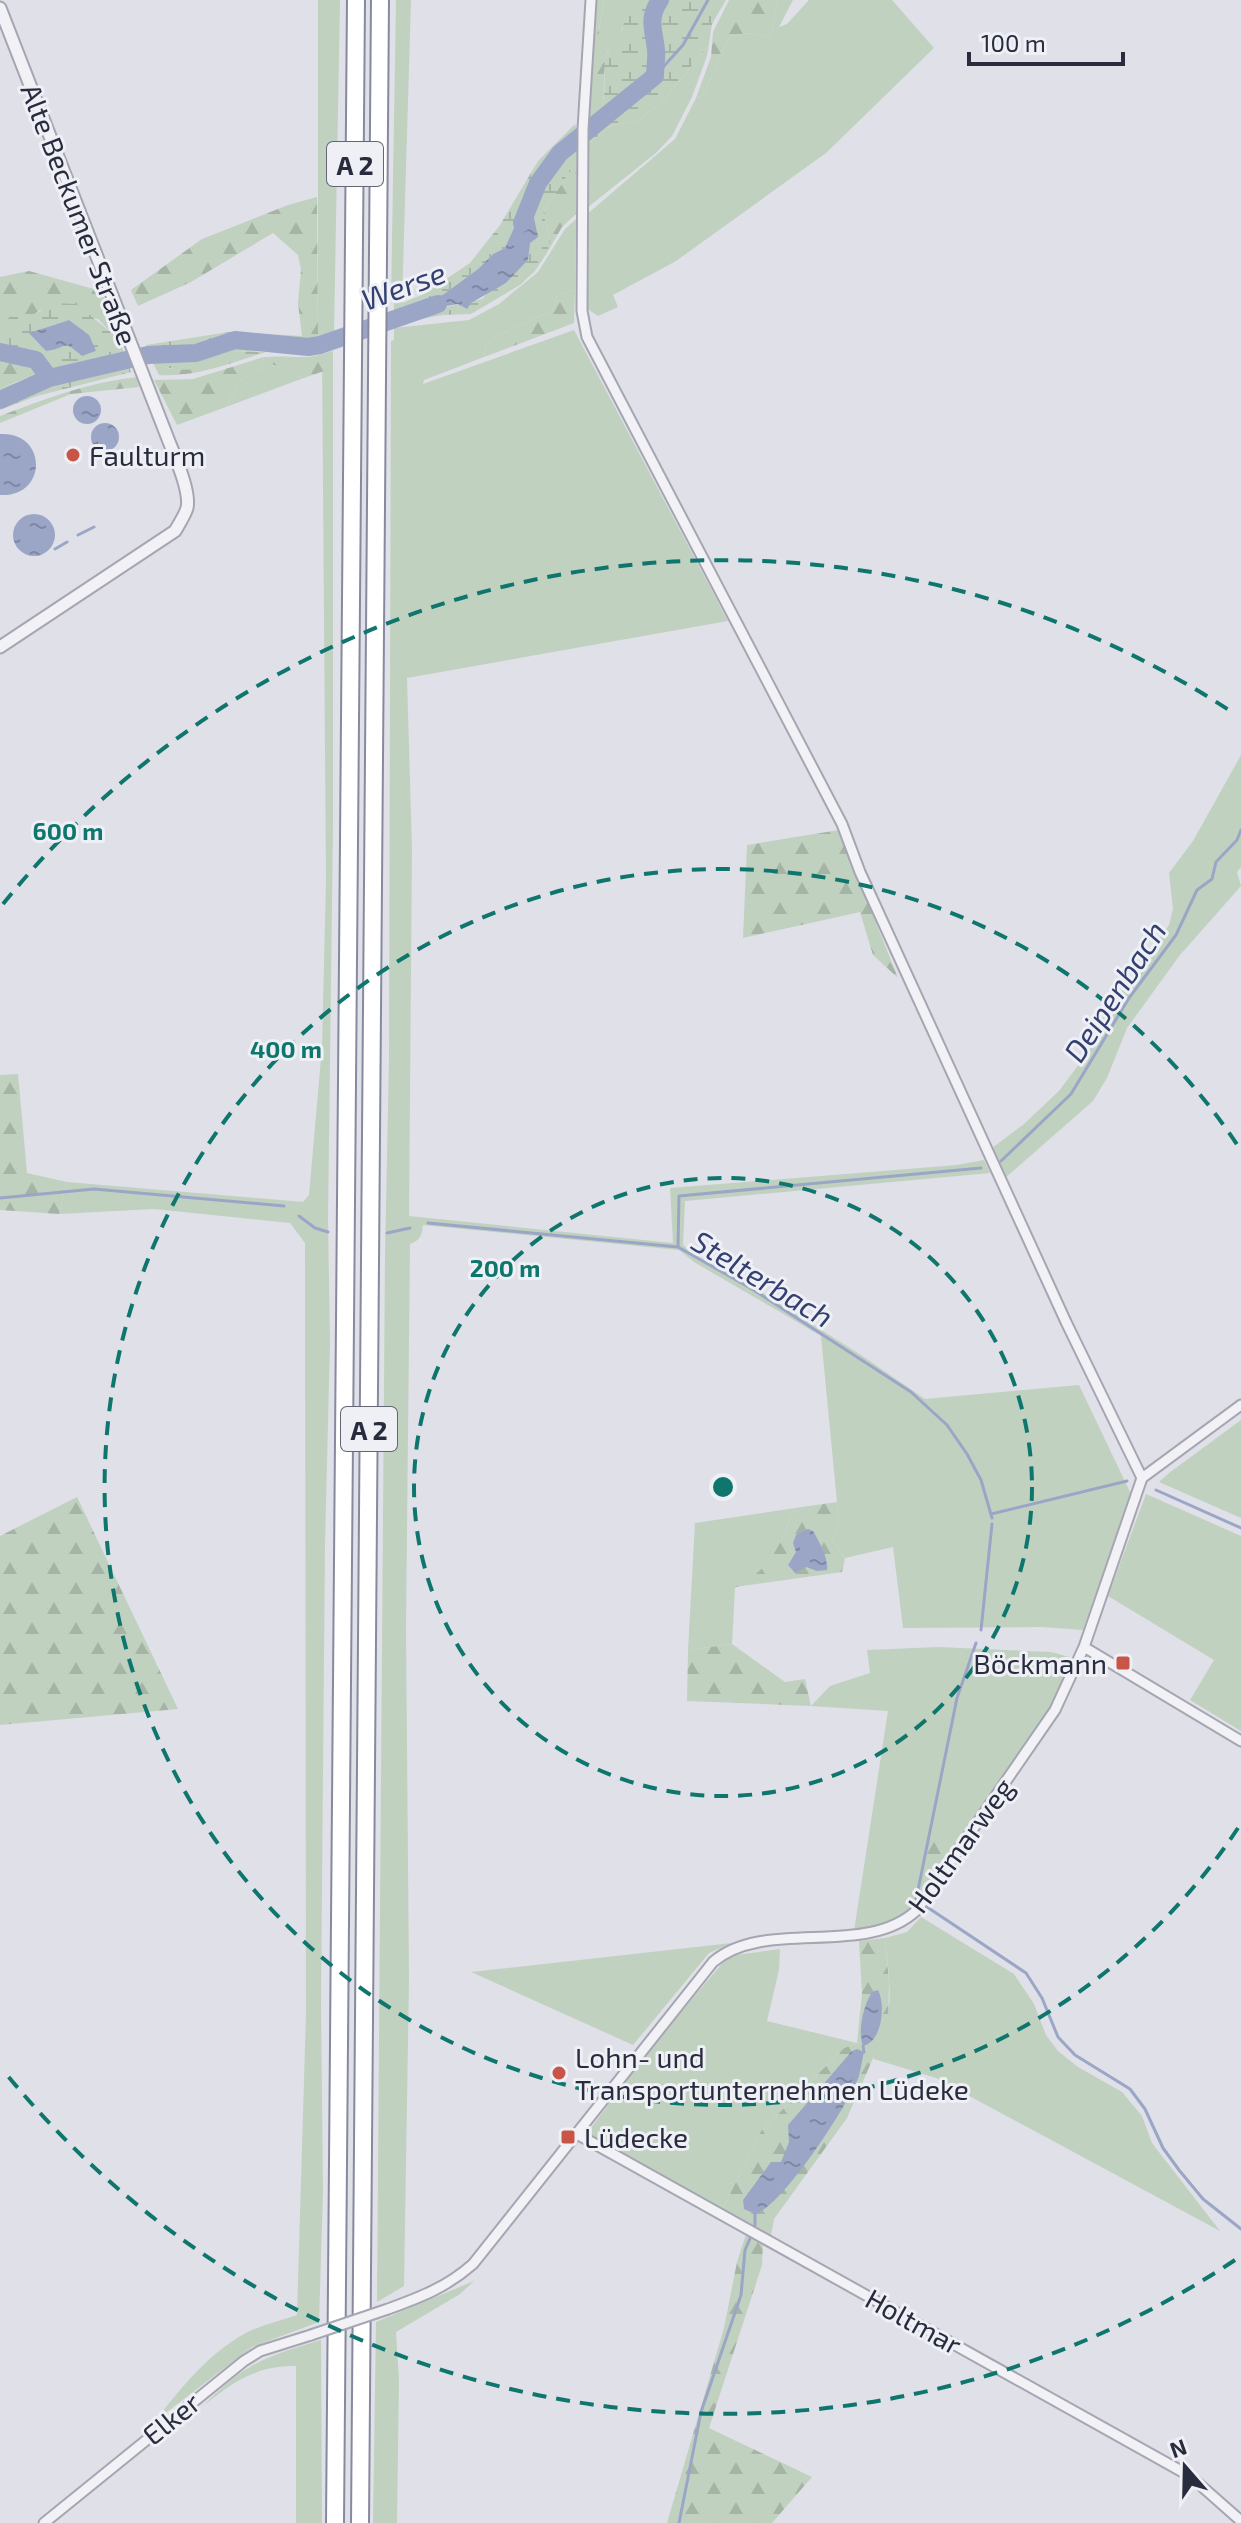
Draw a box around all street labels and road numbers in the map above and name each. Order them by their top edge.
street label: Alte Beckumer Straße [14,79,146,349]
road number: A 2 [327,142,383,186]
road number: A 2 [341,1407,397,1451]
street label: Holtmarweg [900,1771,1020,1919]
street label: Holtmar [860,2281,968,2361]
street label: Elker [135,2385,207,2451]

